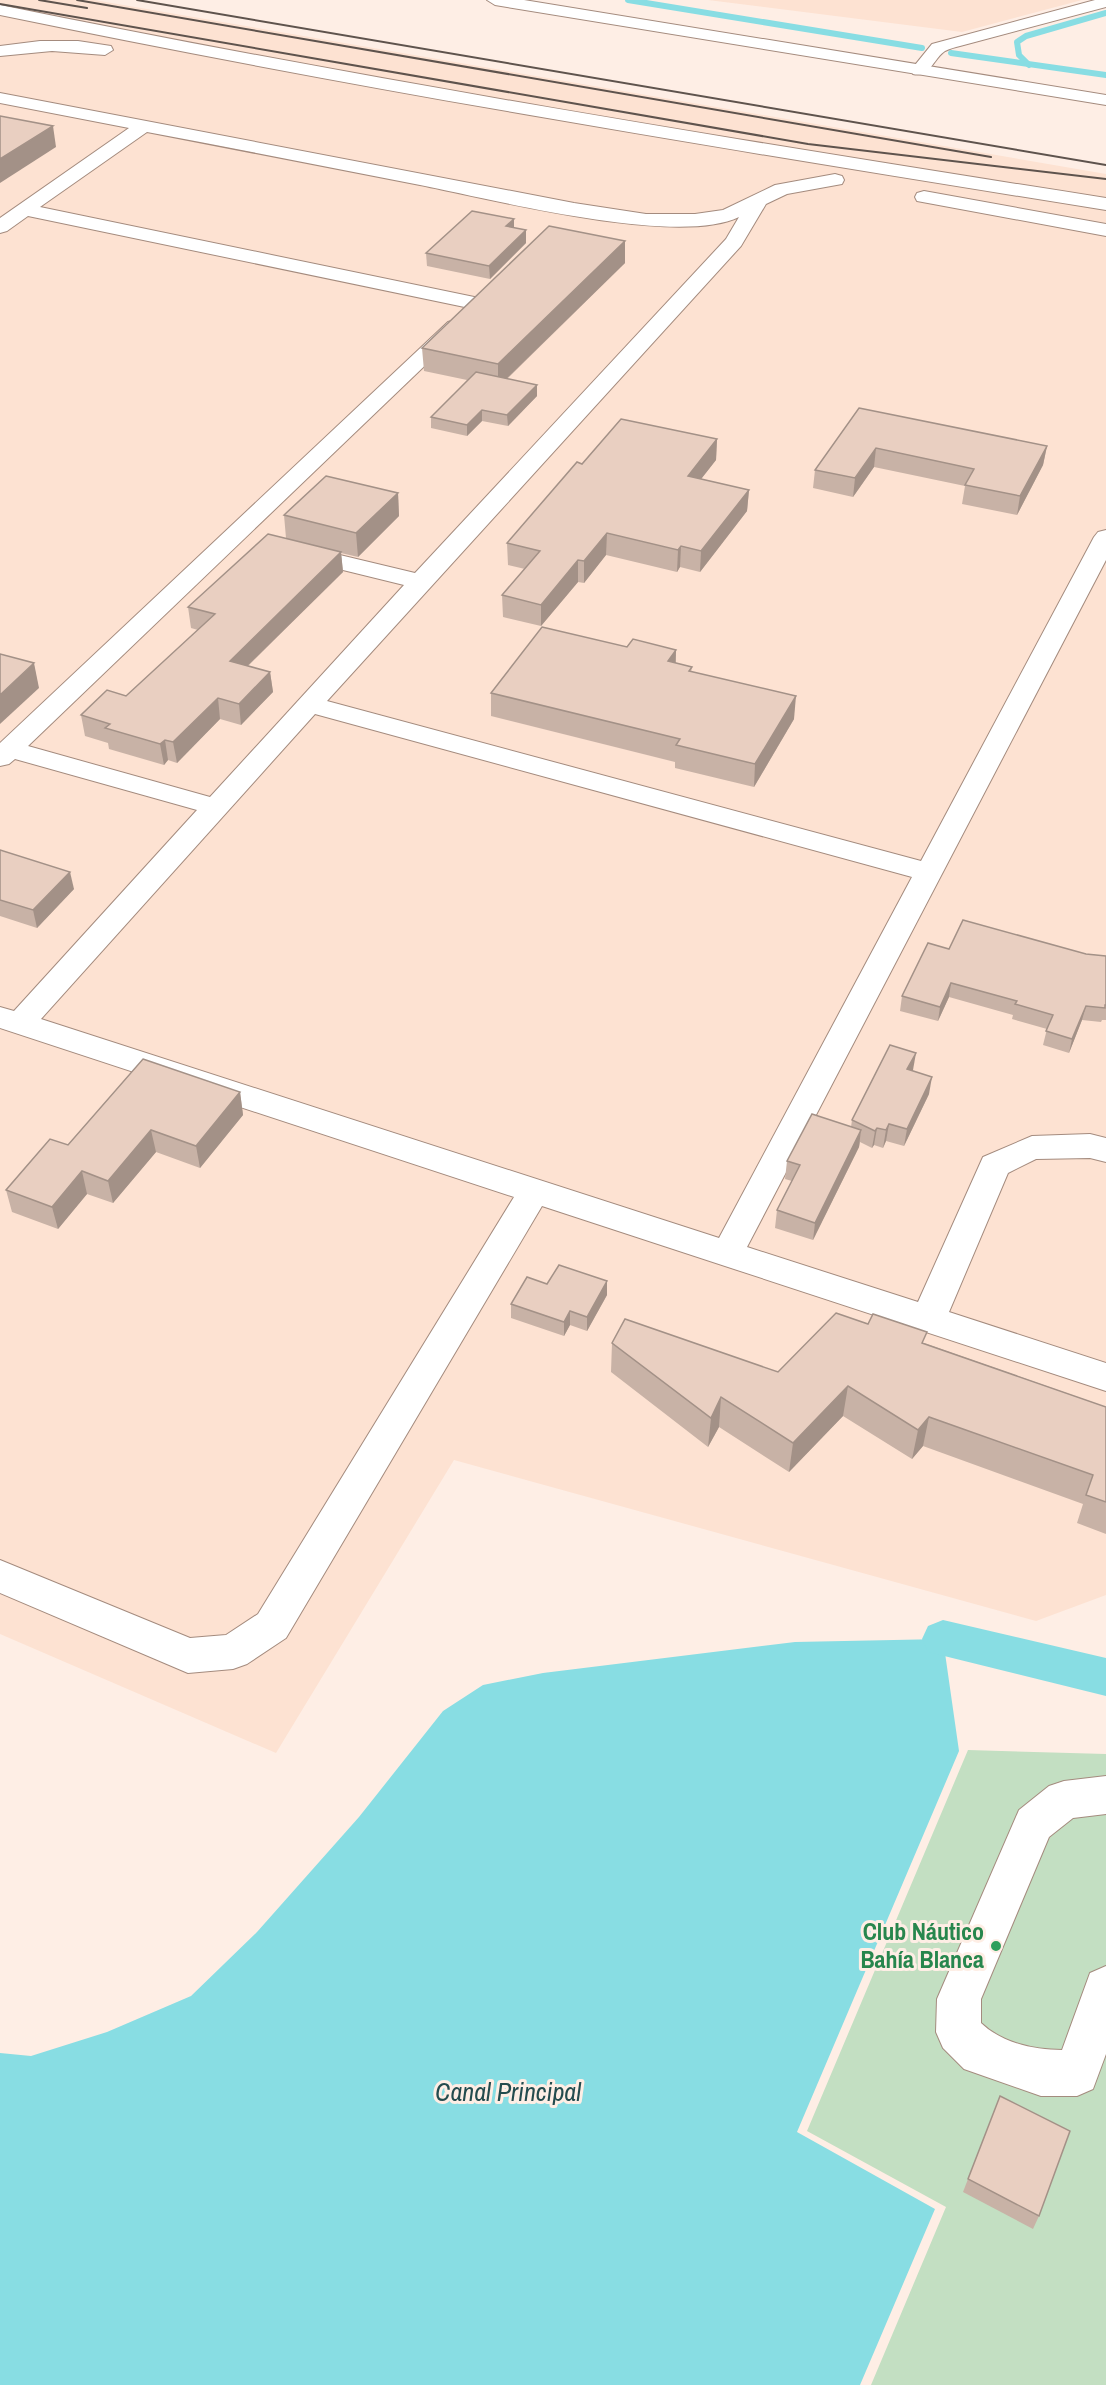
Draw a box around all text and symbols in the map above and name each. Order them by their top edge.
place label: Club Náutico Bahía Blanca [860,1915,984,1975]
marker: Club Náutico Bahía Blanca [989,1939,1003,1953]
water label: Canal Principal [435,2074,582,2109]

